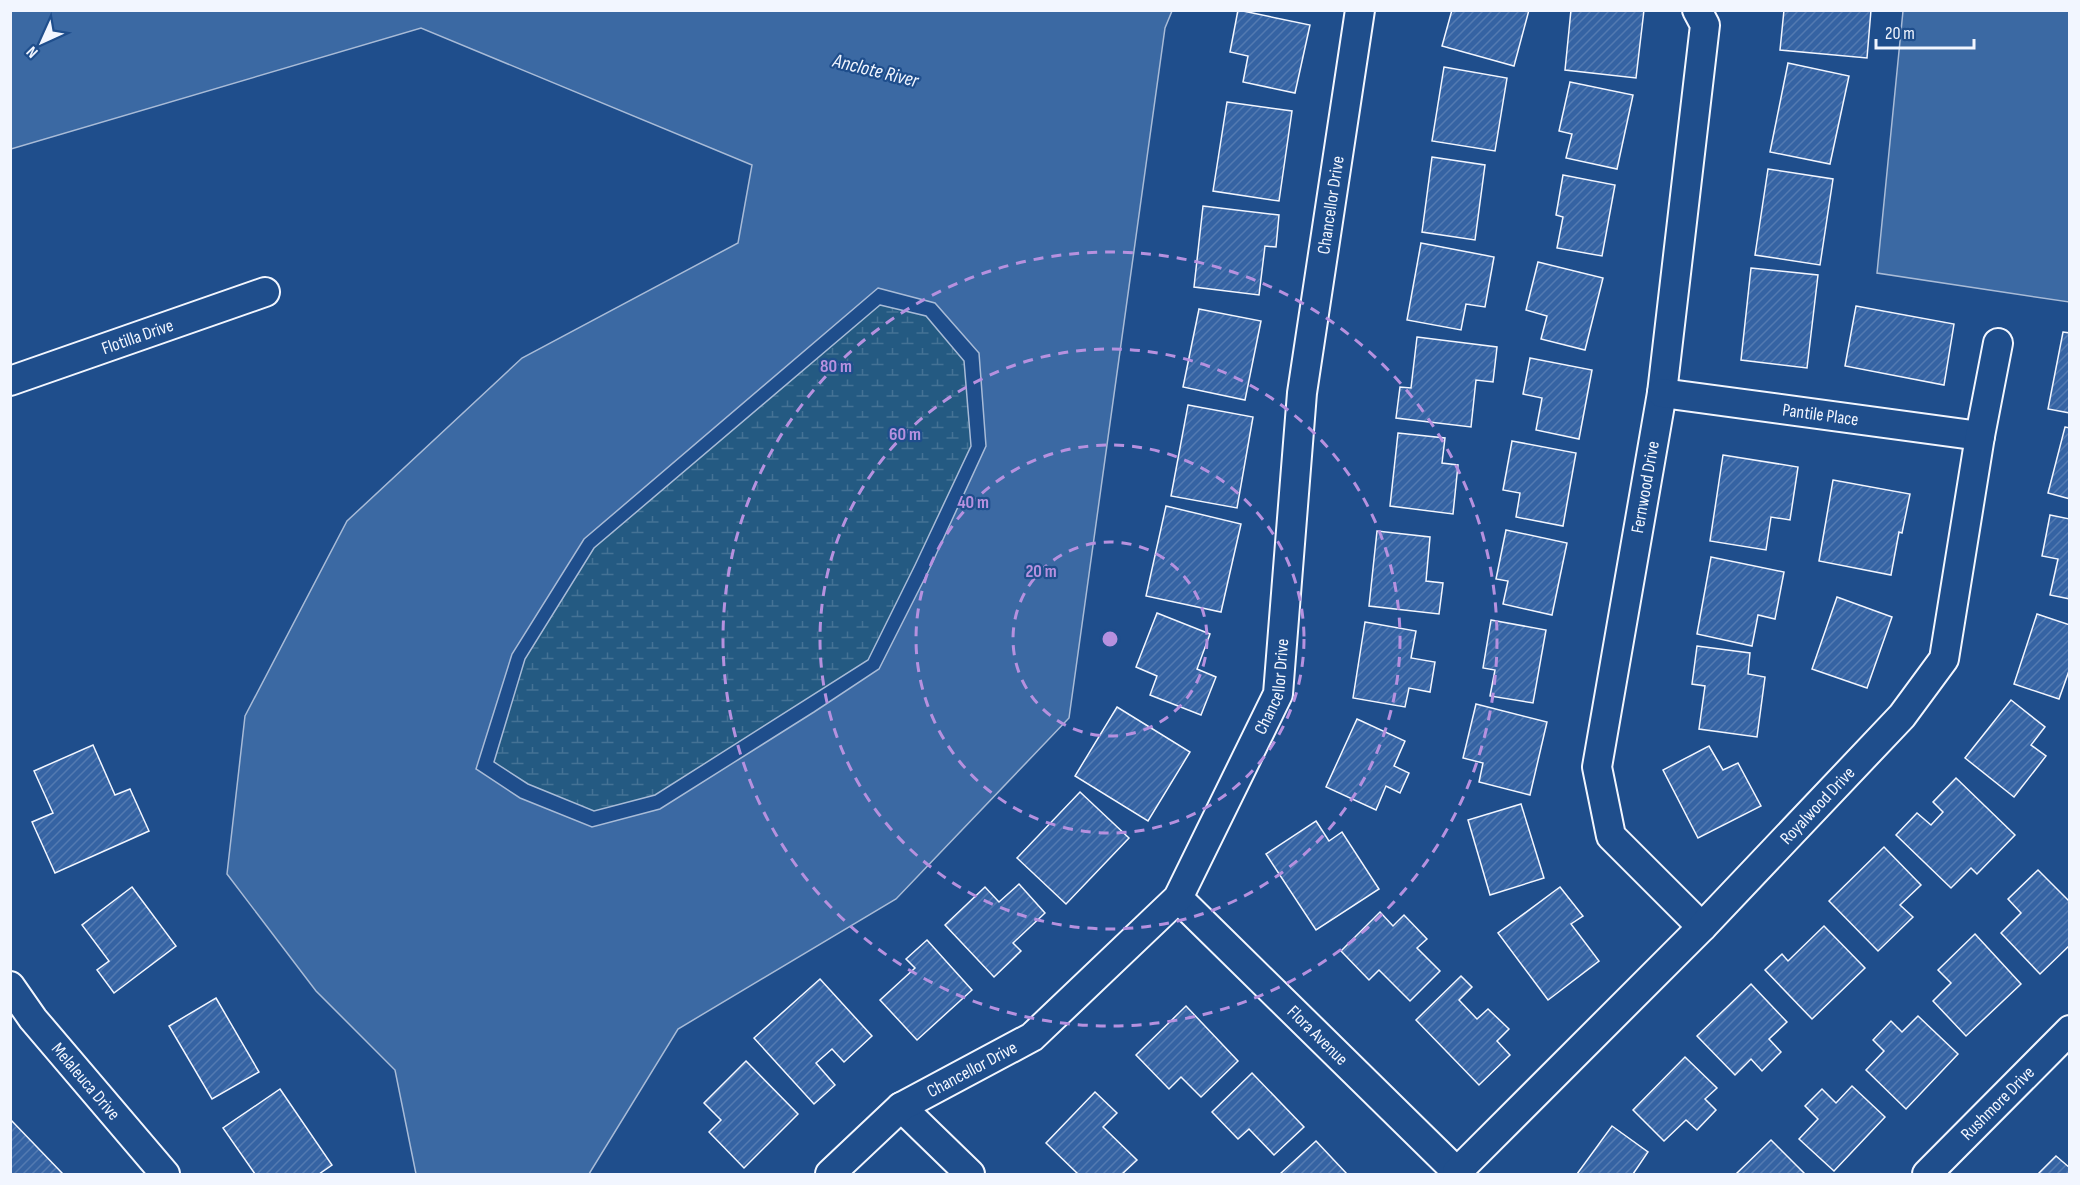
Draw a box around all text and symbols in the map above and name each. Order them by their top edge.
north arrow [12,12,72,72]
scale bar [1876,12,1974,50]
text: 20 m [1885,23,1915,44]
text: N [23,42,42,61]
water label: Anclote River [830,49,922,93]
street label: Chancellor Drive [1313,154,1349,256]
street label: Flotilla Drive [99,315,176,359]
text: 80 m [820,356,852,377]
street label: Pantile Place [1781,399,1860,430]
text: 60 m [889,424,921,445]
street label: Fernwood Drive [1627,439,1664,535]
text: 40 m [957,492,989,513]
text: 20 m [1025,561,1057,582]
centre of rings [1100,629,1120,649]
street label: Chancellor Drive [1250,638,1293,738]
street label: Royalwood Drive [1776,763,1859,849]
street label: Flora Avenue [1283,1001,1352,1070]
street label: Chancellor Drive [923,1037,1021,1102]
street label: Melaleuca Drive [47,1039,124,1124]
street label: Rushmore Drive [1957,1062,2039,1145]

